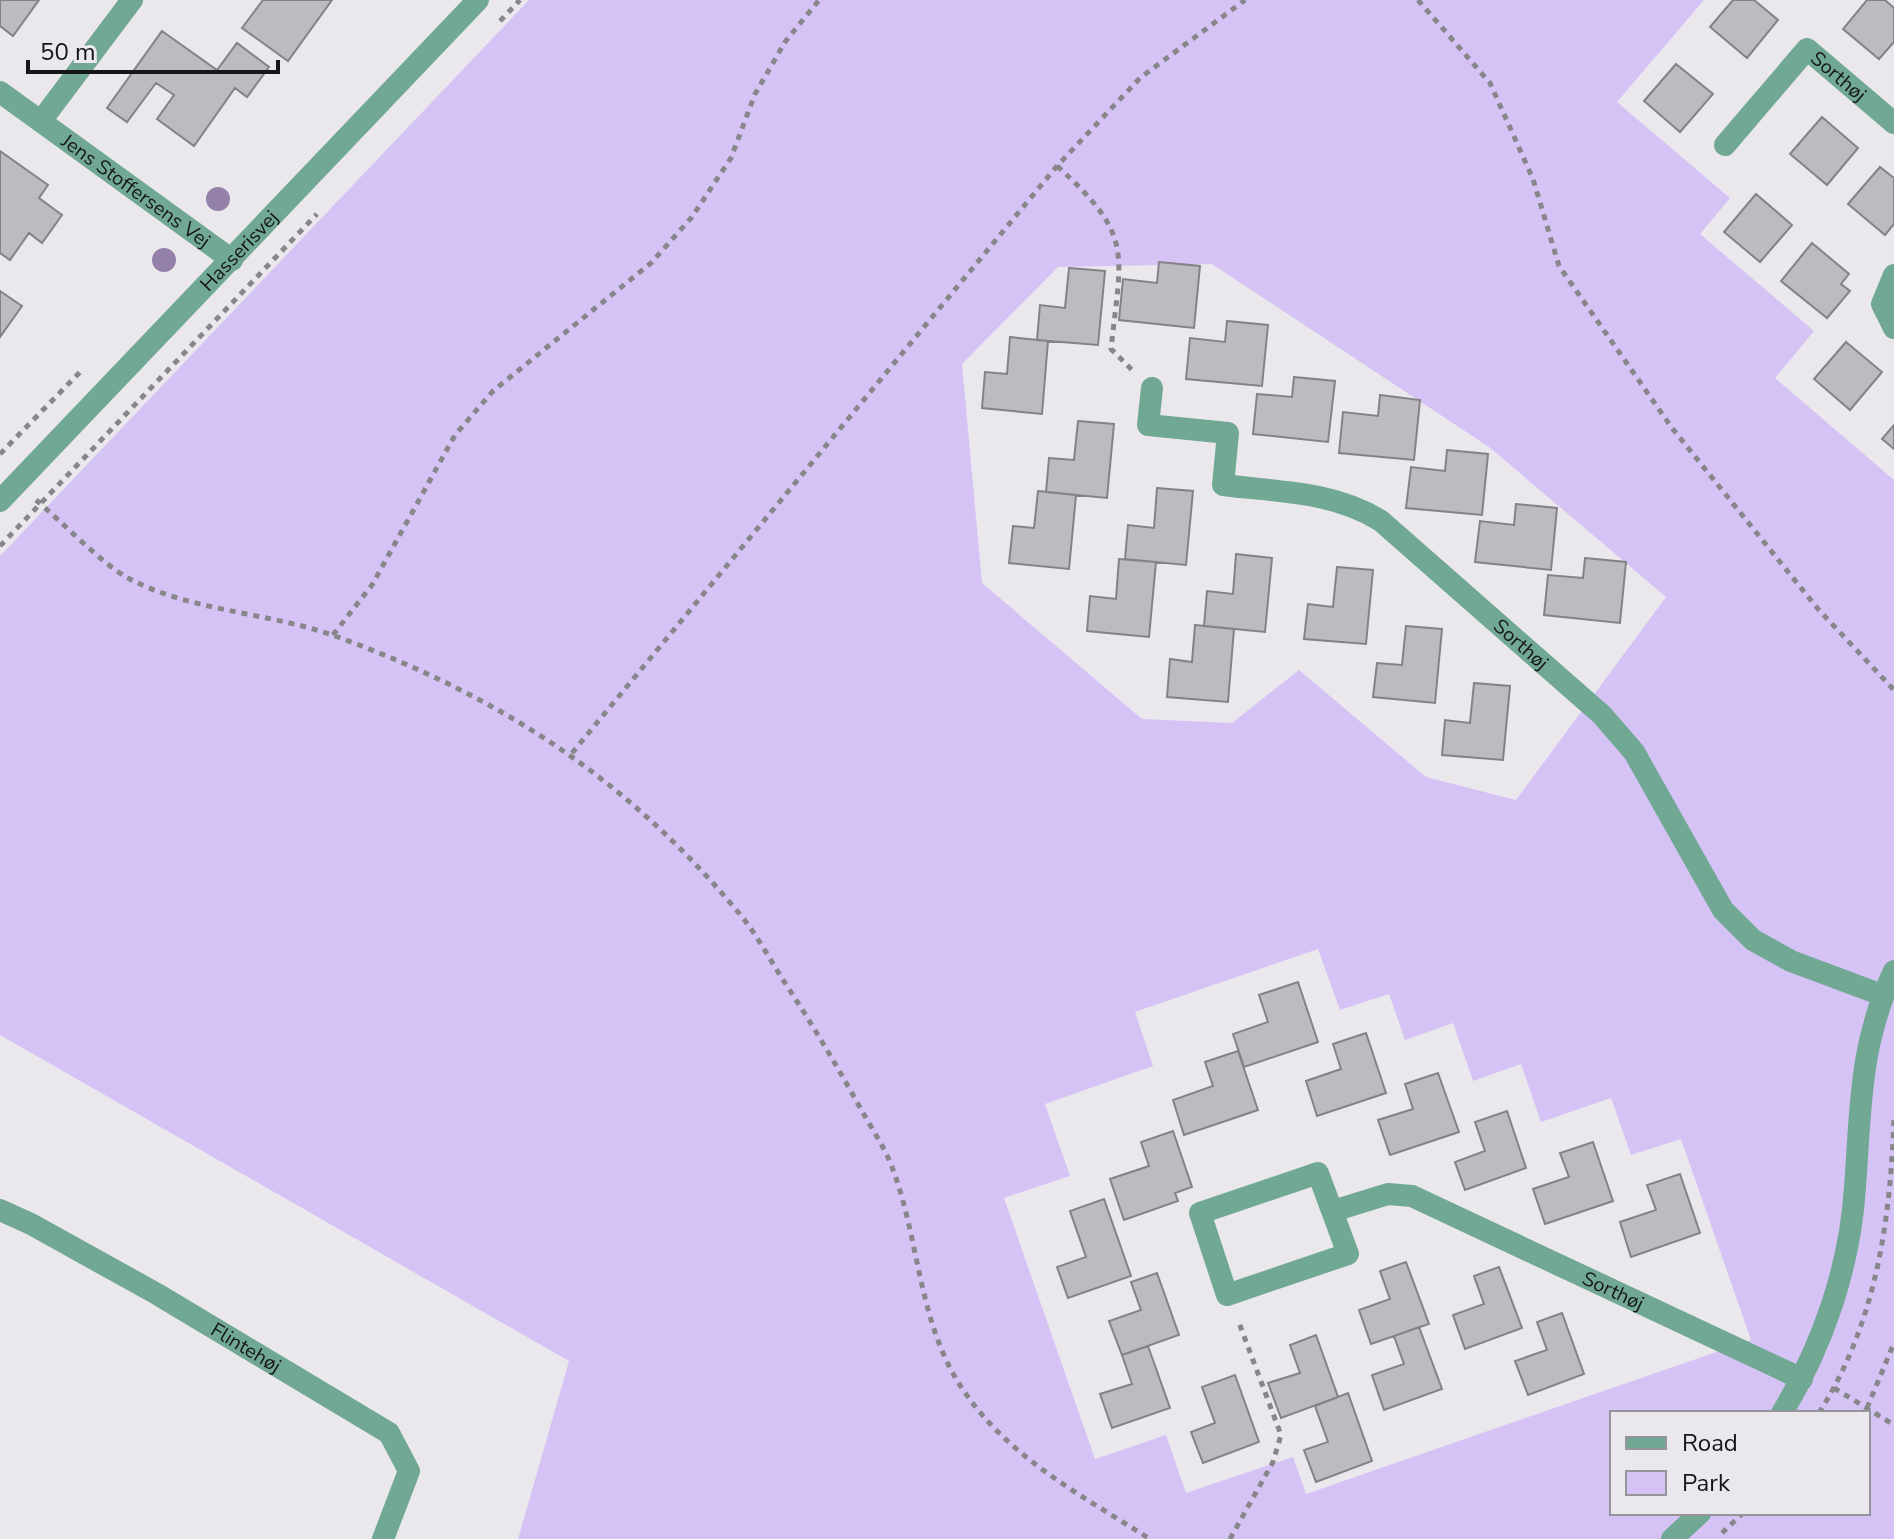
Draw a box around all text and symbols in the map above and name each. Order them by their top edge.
scale bar [28,24,278,74]
text: 50 m [40,36,96,68]
street label: Sorthøj [1805,45,1872,108]
street label: Jens Stoffersens Vej [55,127,216,254]
street label: Hasserisvej [194,205,284,297]
street label: Sorthøj [1487,613,1554,676]
street label: Sorthøj [1578,1265,1648,1317]
street label: Flintehøj [206,1316,286,1379]
legend [1610,1411,1870,1515]
text: Road [1682,1427,1738,1459]
text: Park [1682,1467,1731,1499]

